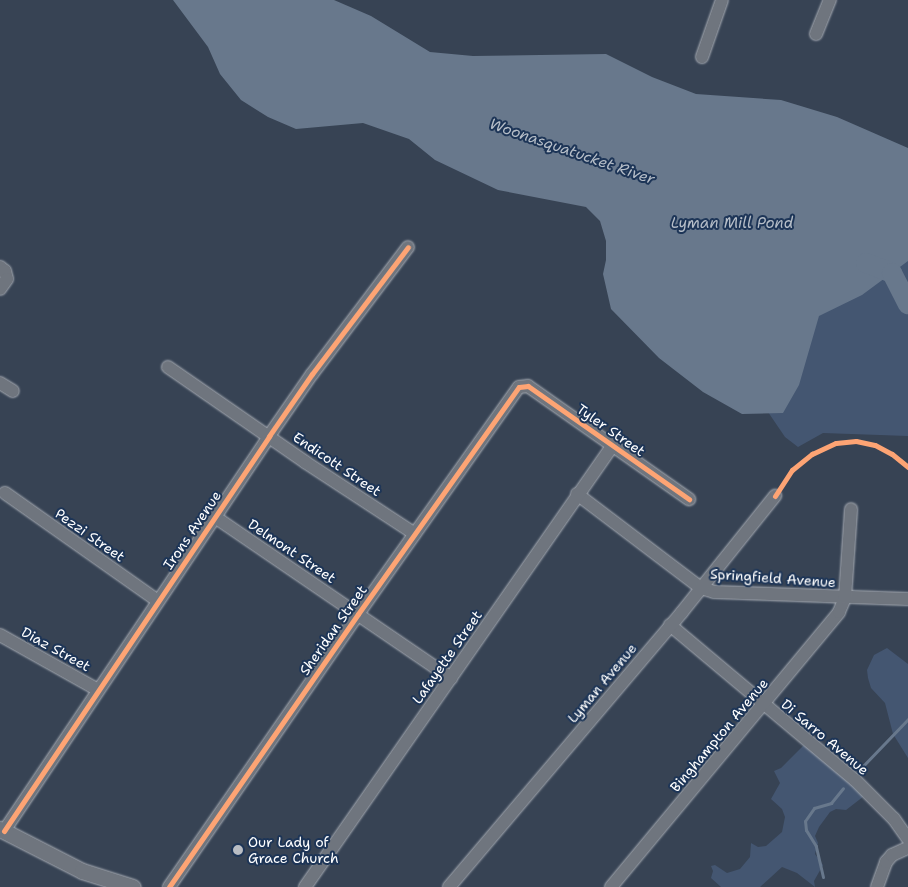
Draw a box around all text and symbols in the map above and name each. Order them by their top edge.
water label: Woonasquatucket River [487,115,657,189]
water label: Lyman Mill Pond [671,215,793,233]
street label: Tyler Street [574,400,648,460]
street label: Endicott Street [290,428,384,500]
street label: Irons Avenue [160,488,224,572]
street label: Pezzi Street [52,505,128,565]
street label: Delmont Street [245,516,339,586]
street label: Springfield Avenue [710,565,836,591]
street label: Sheridan Street [296,582,370,678]
street label: Lafayette Street [409,607,485,707]
street label: Diaz Street [19,623,93,675]
street label: Lyman Avenue [564,640,640,726]
street label: Binghampton Avenue [667,675,771,795]
street label: Di Sarro Avenue [778,696,872,778]
place label: Our Lady of Grace Church [248,834,339,866]
marker: Our Lady of Grace Church [232,844,244,856]

